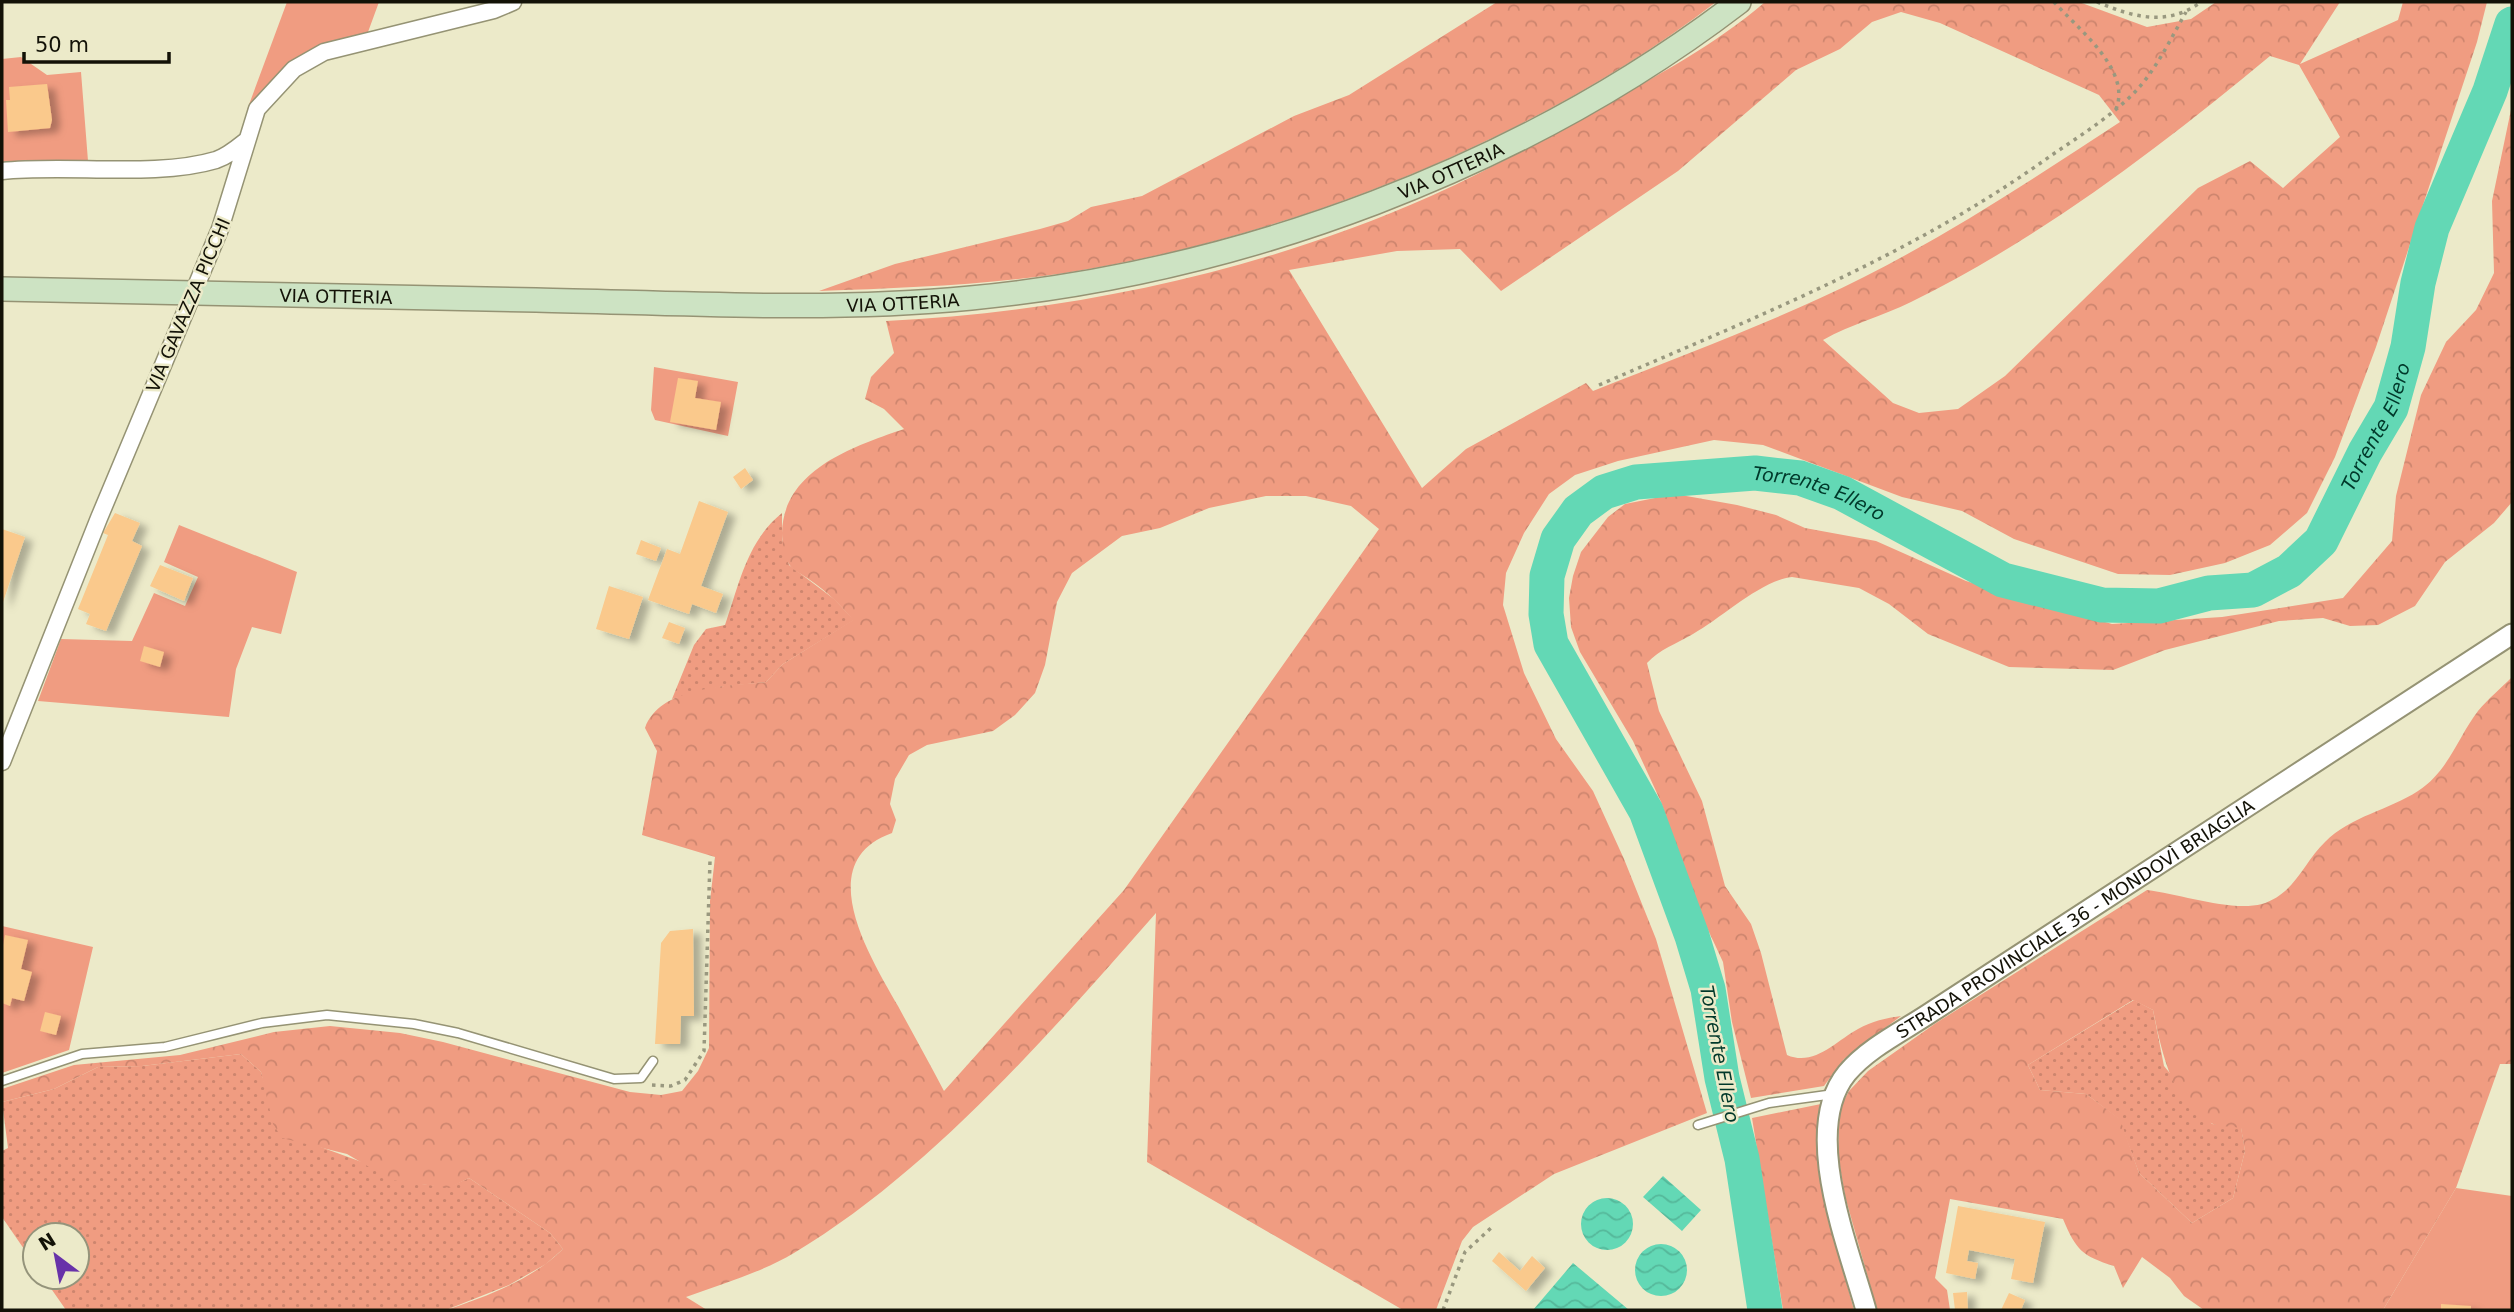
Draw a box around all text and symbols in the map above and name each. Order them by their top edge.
scale bar [24,21,170,65]
text: 50 m [35,33,89,57]
street label: VIA OTTERIA [1395,138,1508,203]
street label: VIA GAVAZZA PICCHI [142,215,234,395]
street label: VIA OTTERIA [279,284,393,307]
street label: VIA OTTERIA [846,289,961,316]
water label: Torrente Ellero [2337,360,2414,494]
water label: Torrente Ellero [1752,462,1889,525]
street label: STRADA PROVINCIALE 36 - MONDOVÌ BRIAGLIA [1892,794,2258,1042]
water label: Torrente Ellero [1696,984,1744,1124]
north arrow [21,1221,91,1291]
text: N [34,1228,60,1255]

